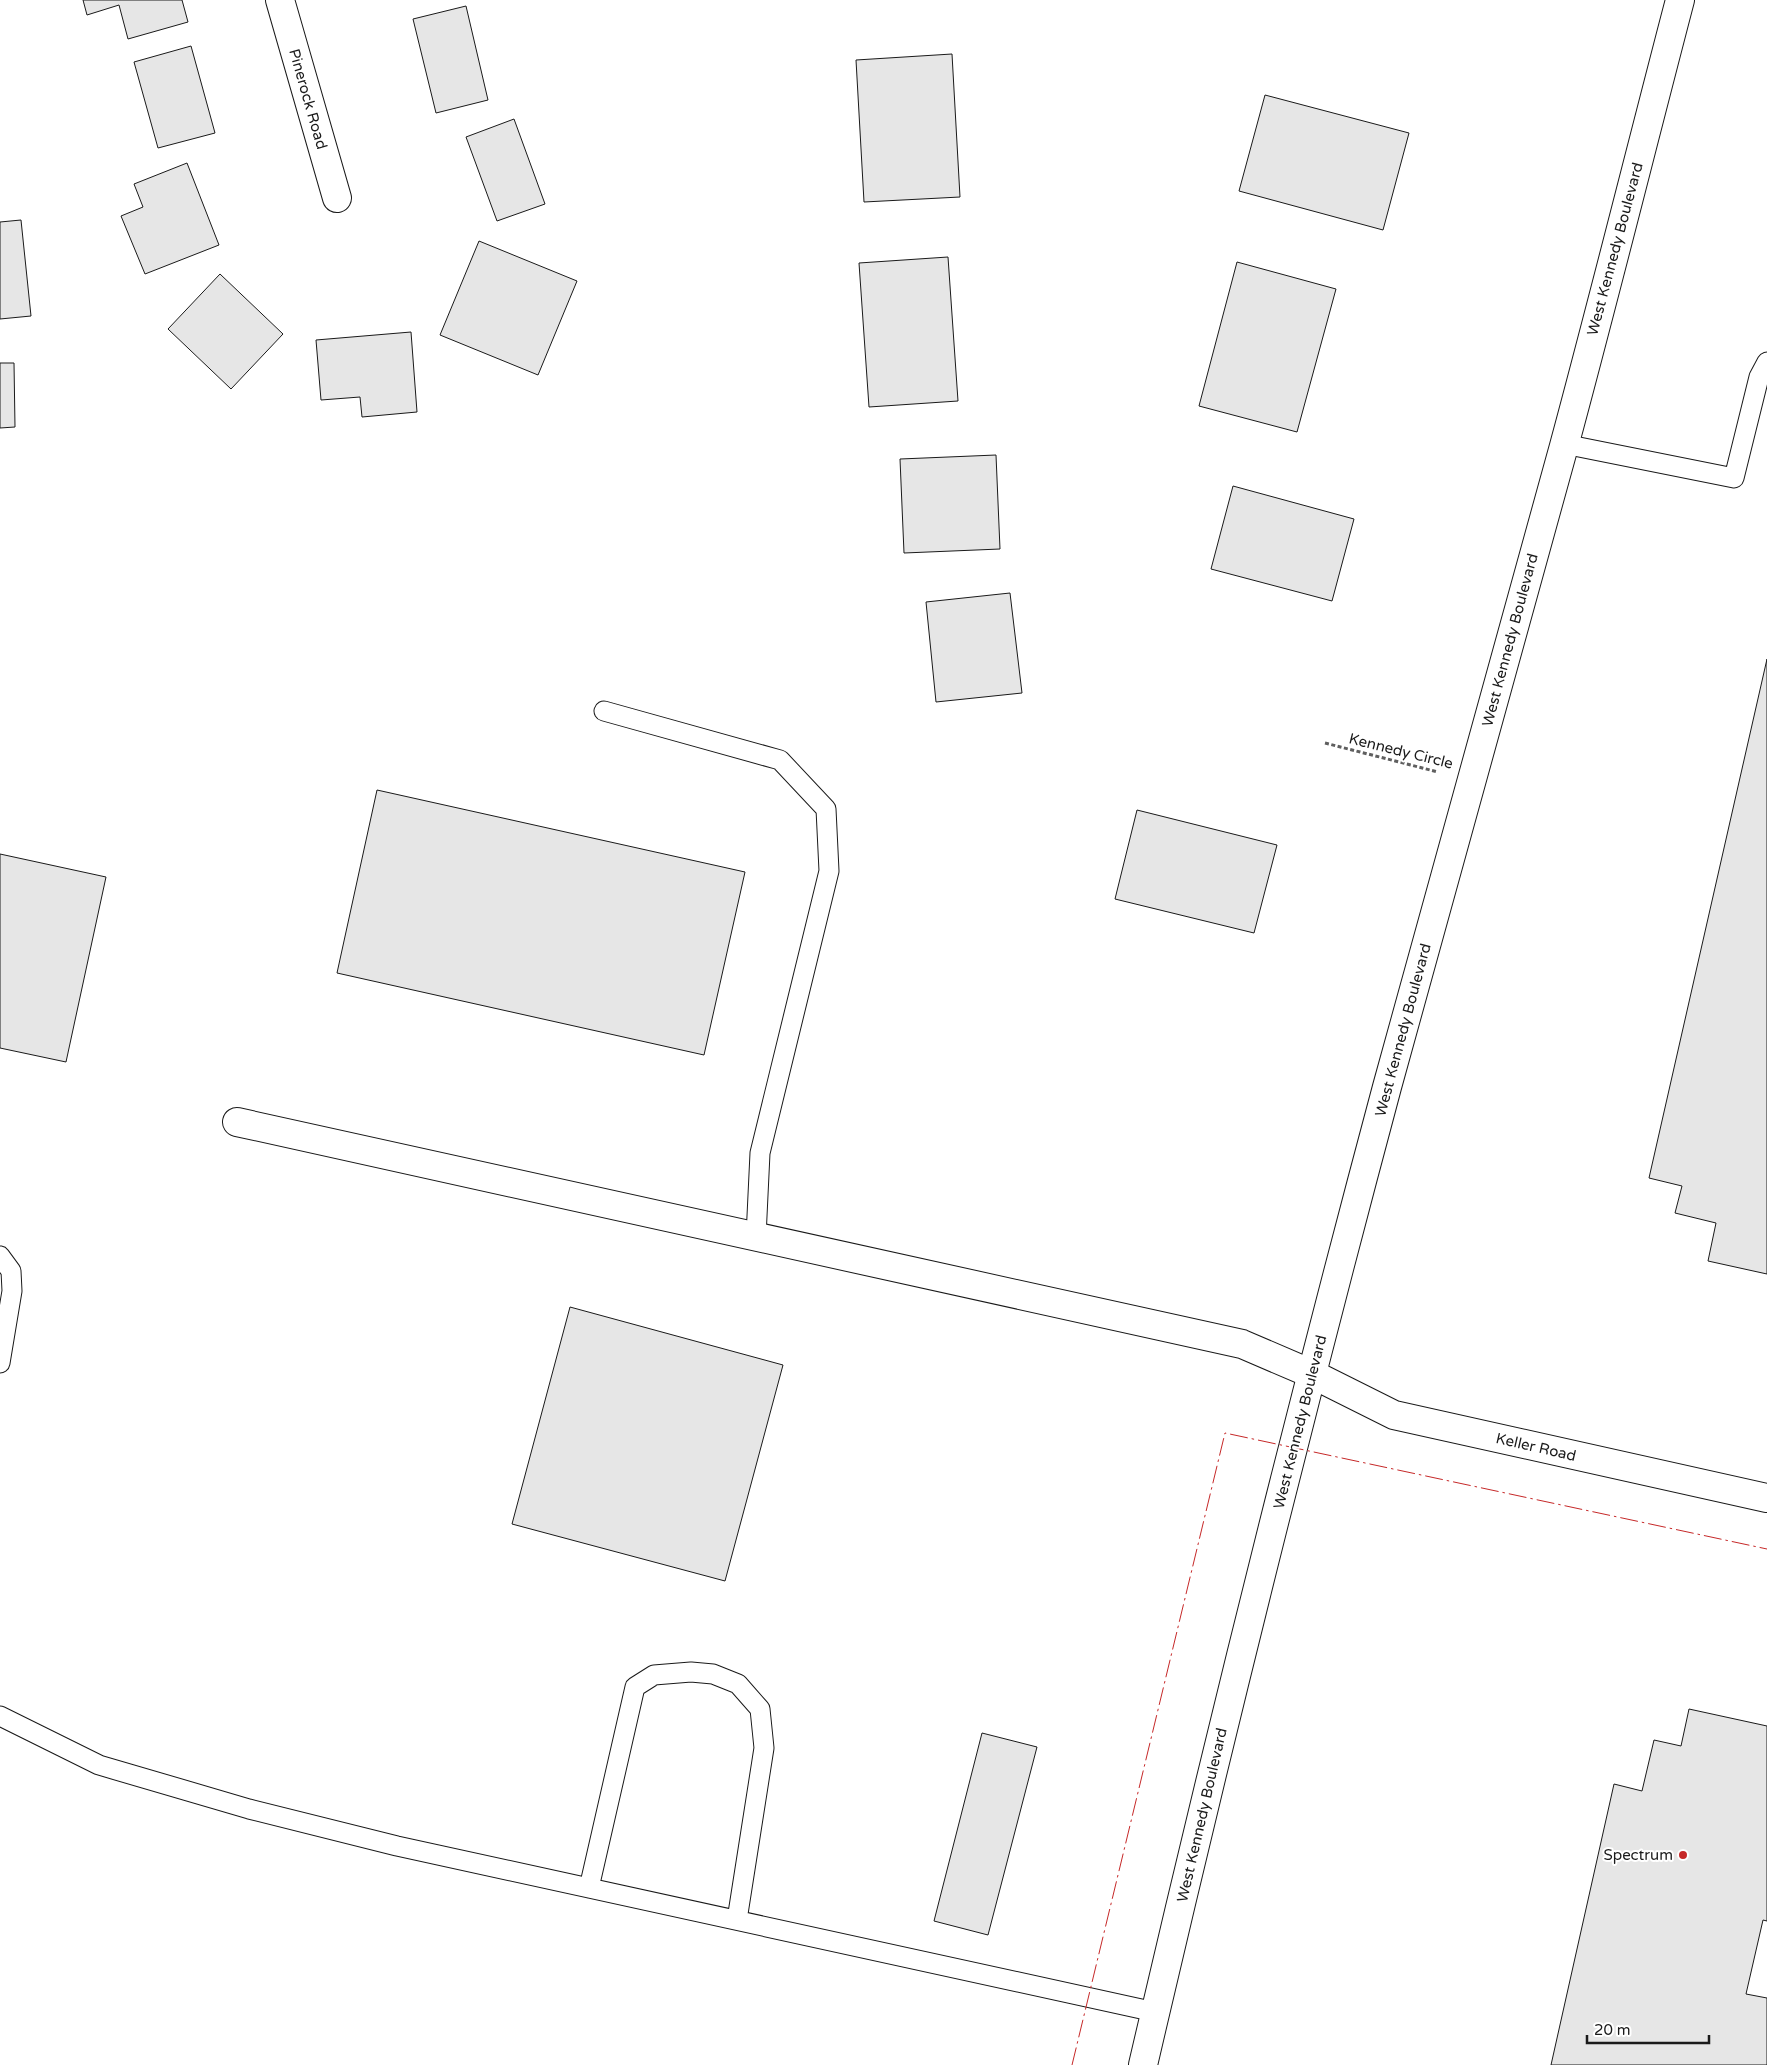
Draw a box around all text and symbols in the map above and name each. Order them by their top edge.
street label: Pinerock Road [285,47,331,151]
street label: West Kennedy Boulevard [1583,160,1647,338]
street label: West Kennedy Boulevard [1478,551,1542,729]
street label: Kennedy Circle [1347,729,1455,773]
street label: West Kennedy Boulevard [1371,941,1435,1119]
street label: West Kennedy Boulevard [1270,1333,1330,1511]
street label: Keller Road [1494,1429,1578,1465]
street label: West Kennedy Boulevard [1173,1726,1231,1904]
place label: Spectrum [1604,1846,1673,1864]
marker: Spectrum [1677,1849,1689,1861]
scale bar [1587,2012,1710,2044]
text: 20 m [1594,2021,1631,2039]

